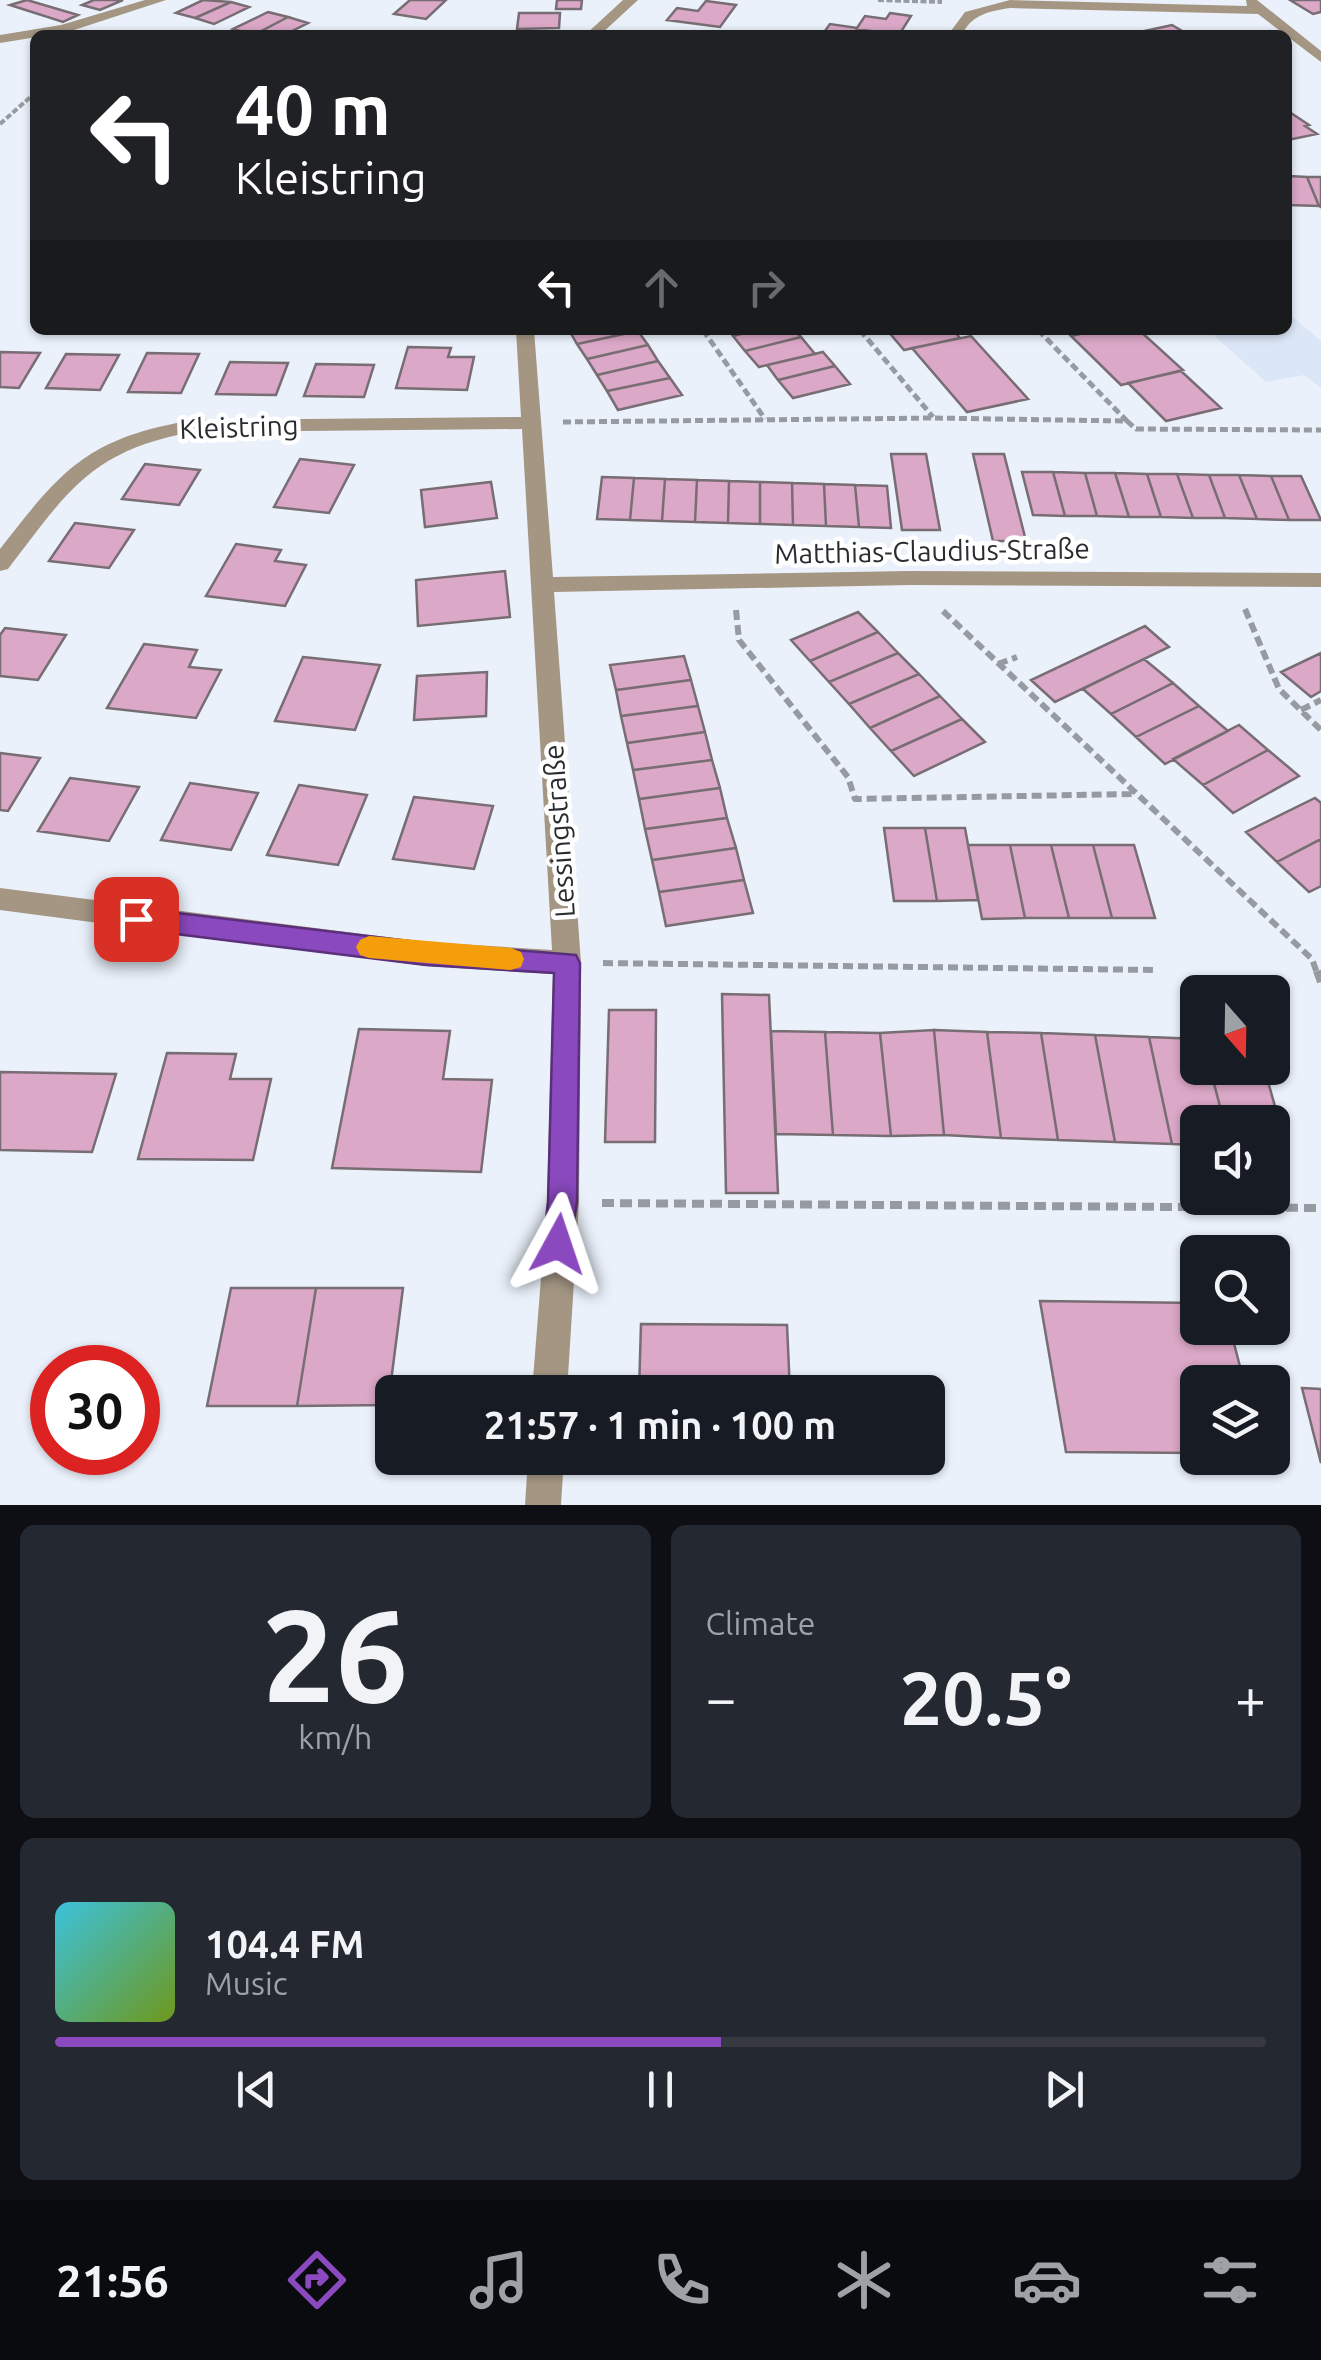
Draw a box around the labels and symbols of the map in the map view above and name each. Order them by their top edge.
street label: Kleistring [179,409,299,444]
street label: Matthias-Claudius-Straße [774,532,1090,569]
street label: Lessingstraße [537,743,580,919]
pin [94,877,179,962]
north arrow [1180,975,1290,1085]
position arrow [506,1192,610,1296]
speed limit sign: 30 [30,1345,160,1475]

